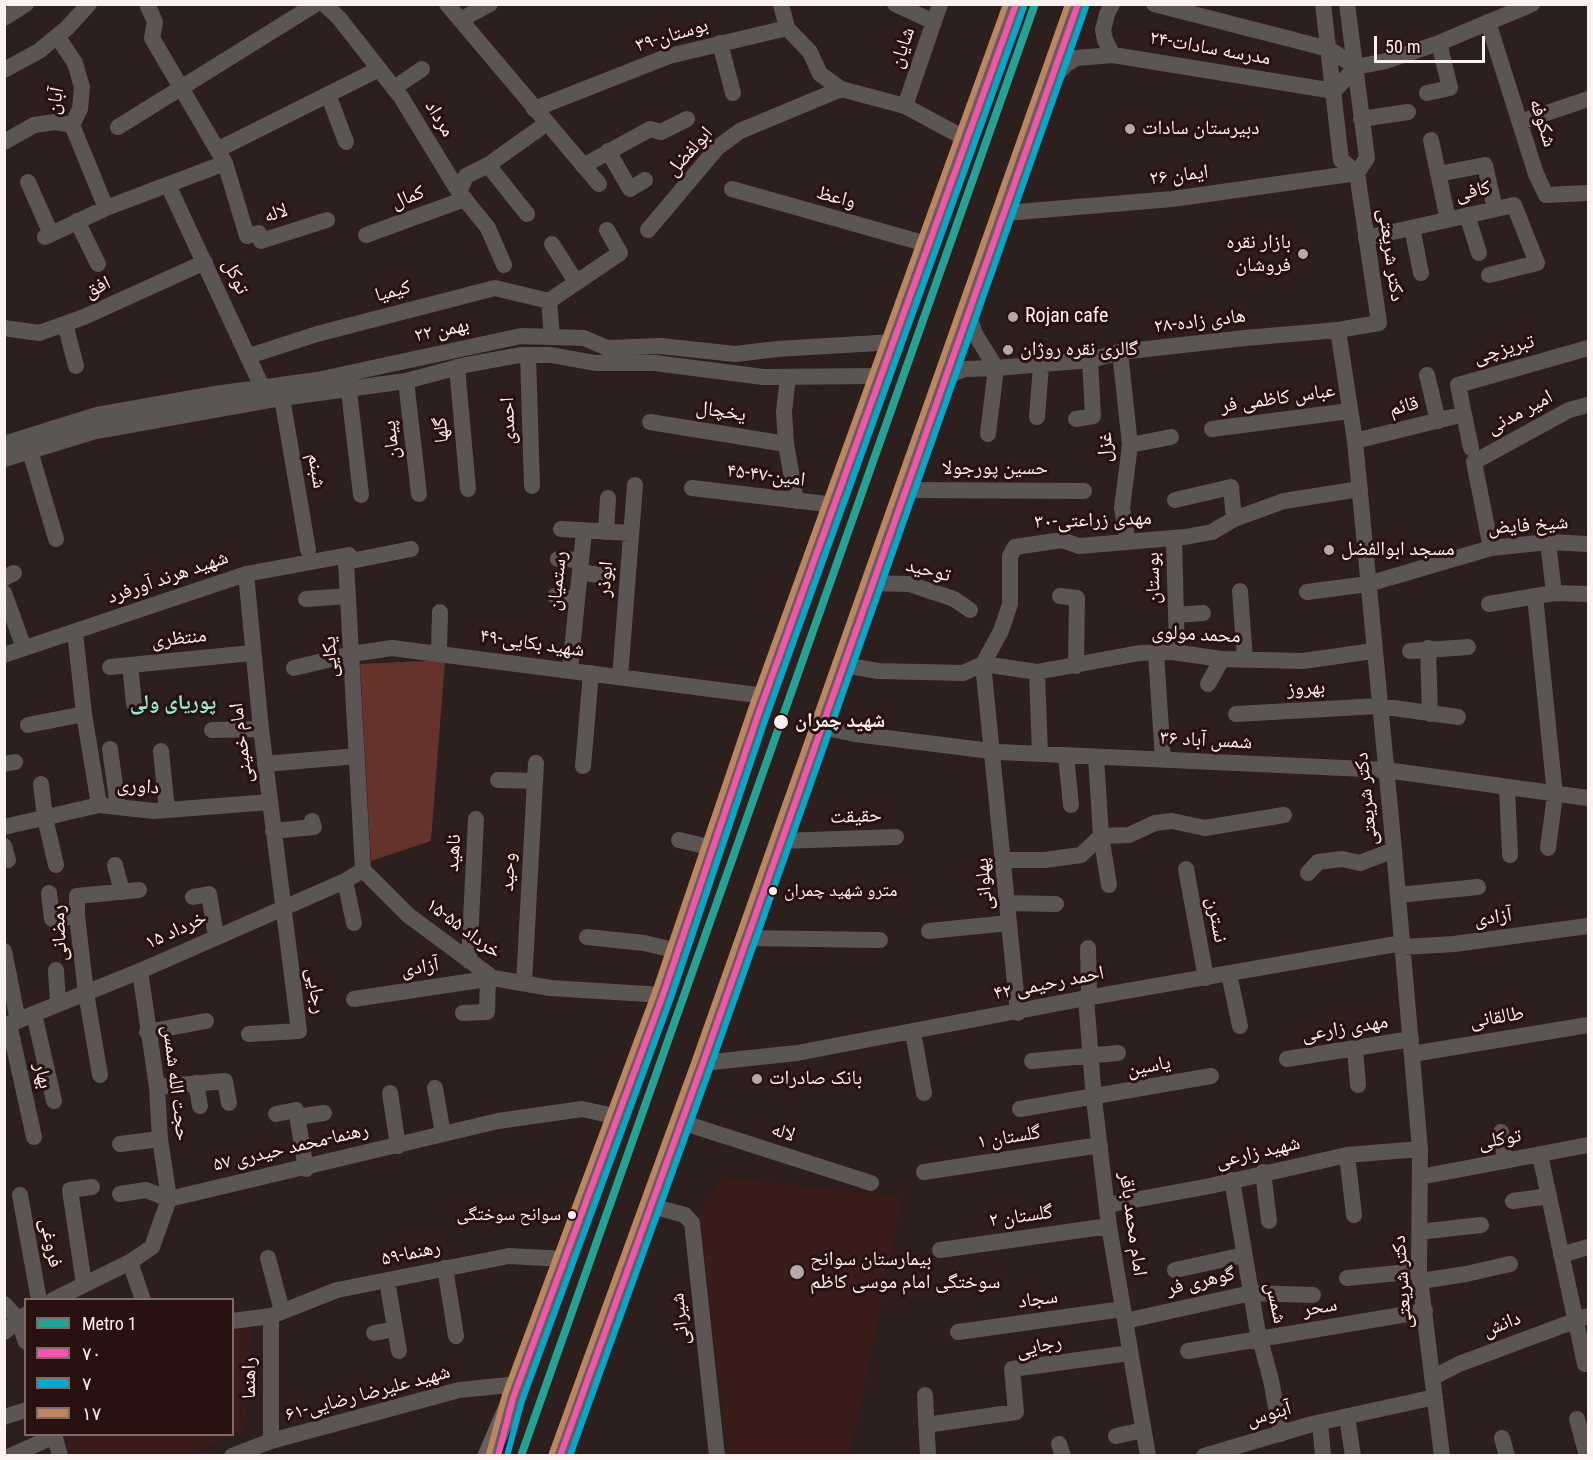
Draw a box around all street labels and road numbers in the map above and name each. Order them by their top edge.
street label: ۳۹-بوستان [633,14,711,58]
street label: شایان [885,24,921,72]
street label: ۲۴-مدرسه سادات [1147,27,1273,71]
street label: آبان [42,85,70,117]
street label: مرداد [419,96,459,142]
street label: شکوفه [1523,96,1561,150]
street label: ابولفضل [661,122,719,182]
street label: ۲۶ ایمان [1148,160,1210,192]
street label: کافی [1453,176,1493,208]
street label: کمال [388,181,428,215]
street label: واعظ [814,181,858,215]
street label: لاله [261,199,291,229]
street label: دکتر شریعتی [1372,207,1408,303]
street label: توکل [216,255,254,299]
street label: افق [81,272,115,304]
street label: کیمیا [372,276,414,308]
street label: ۲۸-هادی زاده [1153,304,1247,340]
street label: ۲۲ بهمن [412,313,472,349]
street label: تبریزچی [1471,330,1537,370]
street label: عباس کاظمی فر [1219,379,1337,419]
street label: امیر مدنی [1483,386,1557,440]
street label: قائم [1387,392,1421,422]
street label: یخچال [694,396,748,428]
street label: احمدی [496,397,522,445]
street label: گلها [429,416,455,444]
street label: پیمان [378,419,406,461]
street label: غزل [1093,432,1119,462]
street label: شبنم [301,451,331,491]
street label: حسین پورجولا [942,457,1048,481]
street label: ۴۵-۴۷-امین [726,459,806,493]
street label: ۳۰-مهدی زراعتی [1034,507,1152,535]
street label: شیخ فایض [1487,511,1569,541]
street label: شهید هرند آورفرد [104,546,232,610]
street label: رستمیان [543,550,573,612]
street label: بوستان [1142,552,1166,604]
street label: توحید [903,554,953,588]
street label: ابوذر [592,560,620,598]
street label: محمد مولوی [1151,621,1241,649]
street label: منتظری [150,624,208,654]
street label: ۴۹-شهید بکایی [478,625,586,663]
street label: یکایی [318,636,344,678]
street label: بهروز [1286,676,1326,702]
street label: امام خمینی [225,701,259,785]
street label: شمس آباد ۳۶ [1159,727,1253,755]
street label: دکتر شریعتی [1350,751,1384,847]
street label: داوری [116,774,160,800]
street label: حقیقت [830,804,882,830]
street label: ناهید [441,834,467,872]
street label: وحید [496,852,522,892]
street label: پهلوانی [971,857,999,911]
street label: ۱۵-۵۵ خرداد [421,894,505,964]
street label: نسترن [1200,895,1232,945]
street label: آزادی [1473,903,1513,933]
street label: رمضانی [47,904,73,962]
street label: ۱۵ خرداد [142,906,210,956]
street label: آزادی [399,953,441,983]
street label: ۴۲ احمد رحیمی [992,962,1106,1006]
street label: رجایی [300,967,330,1015]
street label: طالقانی [1468,1002,1526,1034]
street label: مهدی زارعی [1300,1010,1390,1048]
street label: حجت الله شمس [156,1024,194,1142]
street label: یاسین [1125,1051,1173,1083]
street label: بهار [28,1061,56,1091]
street label: ۵۷ رهنما-محمد حیدری [211,1118,371,1178]
street label: لاله [768,1118,798,1148]
street label: گلستان ۱ [976,1121,1042,1155]
street label: توکلی [1477,1124,1523,1156]
street label: شهید زارعی [1213,1132,1303,1174]
street label: امام محمد باقر [1113,1170,1151,1278]
street label: گلستان ۲ [988,1201,1054,1233]
street label: فروغی [33,1216,67,1270]
street label: دکتر شریعتی [1388,1234,1418,1330]
street label: ۵۹-رهنما [379,1236,443,1272]
street label: گوهری فر [1165,1263,1237,1301]
street label: شمس [1259,1280,1291,1326]
street label: سجاد [1017,1285,1059,1315]
street label: شیرانی [666,1292,696,1346]
street label: سحر [1301,1293,1339,1323]
street label: دانش [1480,1307,1524,1343]
street label: رجایی [1014,1330,1064,1364]
street label: راهنما [238,1357,262,1399]
street label: ۶۱-شهید علیرضا رضایی [283,1360,453,1428]
street label: آبنوس [1244,1397,1294,1433]

